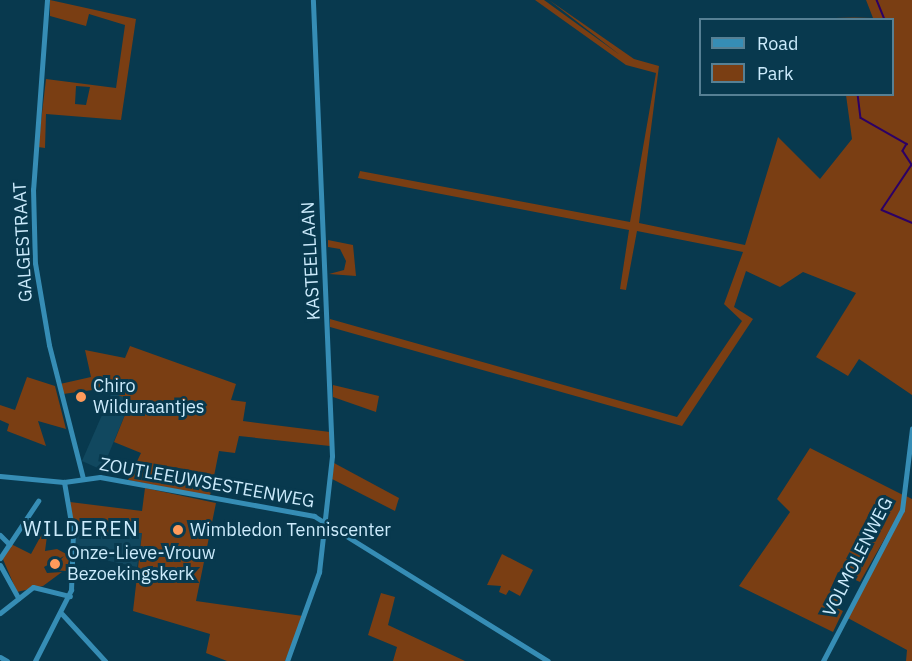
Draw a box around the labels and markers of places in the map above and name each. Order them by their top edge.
place label: Chiro Wilduraantjes [93,376,205,418]
marker: Chiro Wilduraantjes [74,390,88,404]
place label: Wimbledon Tenniscenter [190,519,391,541]
marker: Wimbledon Tenniscenter [171,523,185,537]
place label: Onze-Lieve-Vrouw Bezoekingskerk [67,543,215,586]
marker: Onze-Lieve-Vrouw Bezoekingskerk [48,557,62,571]

